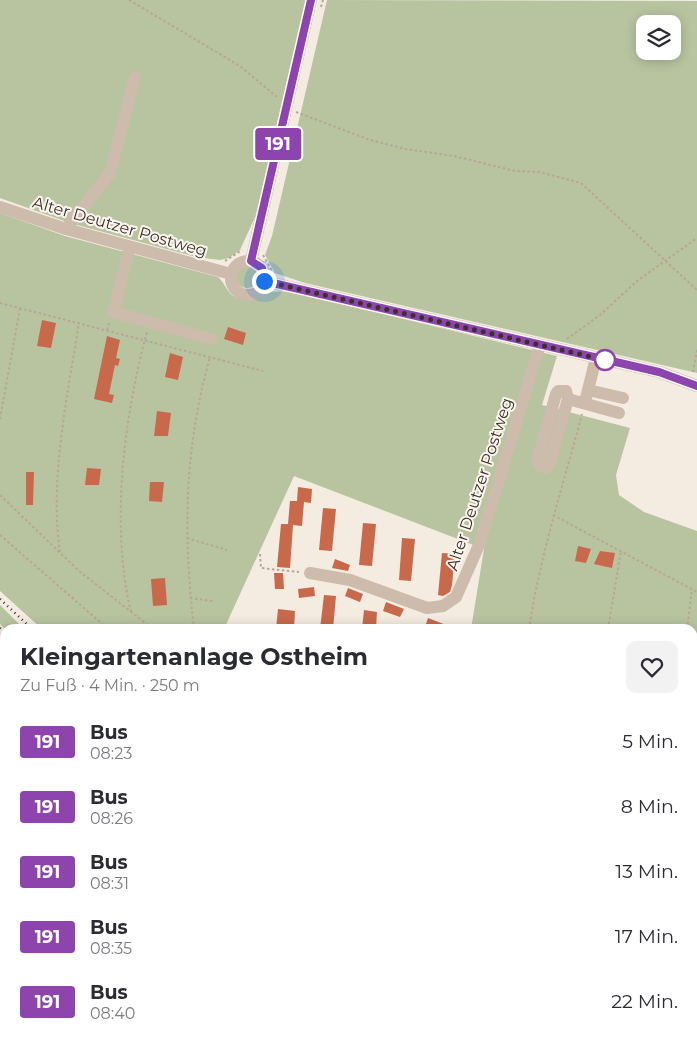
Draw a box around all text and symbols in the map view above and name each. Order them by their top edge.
map controls [636,15,681,60]
button: layers [636,15,681,60]
line badge: 191 [249,128,307,160]
text: 191 [265,133,291,155]
street label: Alter Deutzer Postweg [31,192,209,260]
your location [252,269,277,294]
unlabelled marker [594,349,616,371]
street label: Alter Deutzer Postweg [443,395,516,573]
button: heart [626,641,678,693]
text: Kleingartenanlage Ostheim [20,642,368,671]
text: Zu Fuß · 4 Min. · 250 m [20,676,200,695]
text: Bus [90,721,128,744]
text: 5 Min. [622,730,678,753]
text: 191 [35,731,60,753]
text: 08:23 [90,744,132,763]
text: Bus [90,786,128,809]
text: 8 Min. [621,795,678,818]
text: 191 [35,796,60,818]
text: 08:26 [90,809,133,828]
text: Bus [90,851,128,874]
text: 13 Min. [615,860,678,883]
text: 191 [35,861,60,883]
text: 08:31 [90,874,129,893]
text: Bus [90,916,128,939]
text: 17 Min. [615,925,678,948]
text: 191 [35,926,60,948]
text: 08:35 [90,939,132,958]
text: Bus [90,981,128,1004]
text: 22 Min. [611,990,678,1013]
text: 191 [35,991,60,1013]
text: 08:40 [90,1004,135,1023]

